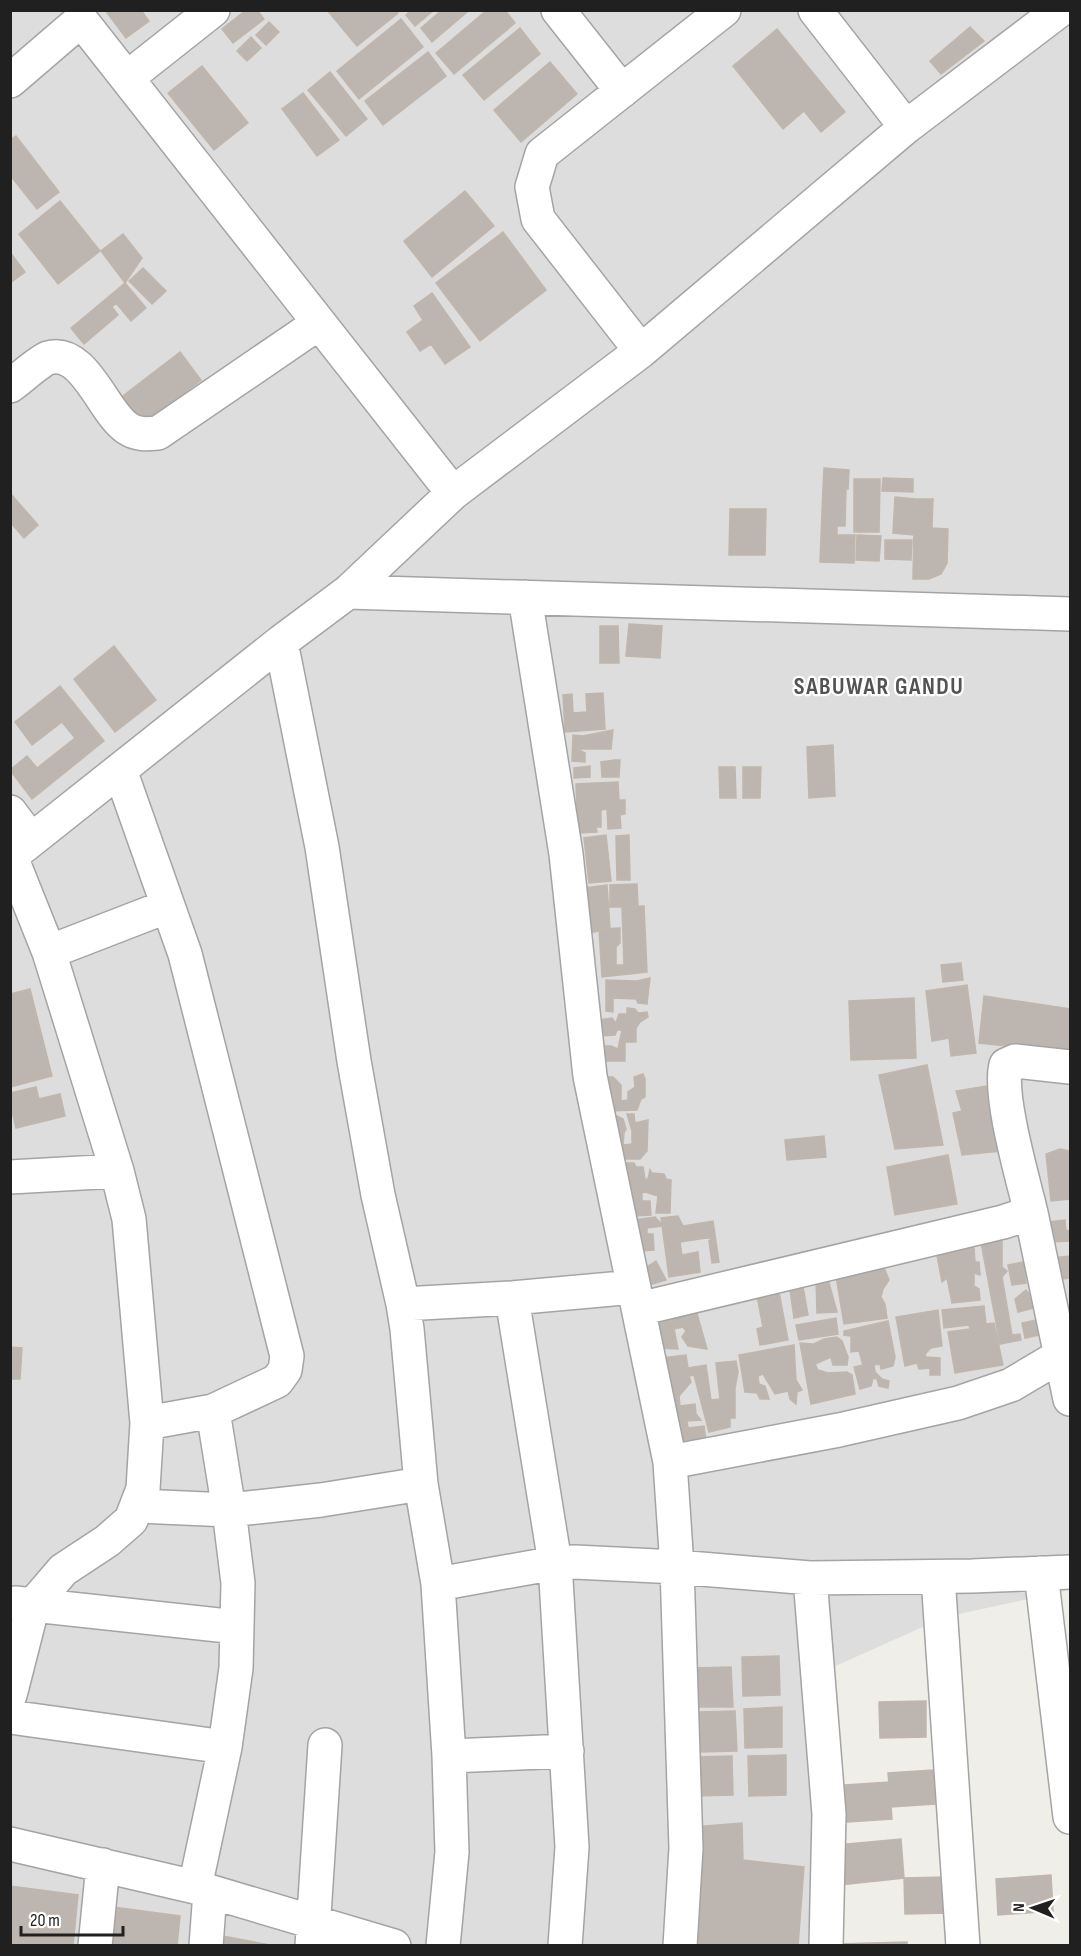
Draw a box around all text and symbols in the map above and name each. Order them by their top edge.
district label: SABUWAR GANDU [794,672,964,701]
north arrow [1003,1878,1063,1938]
scale bar [21,1899,123,1937]
text: N [1010,1903,1029,1912]
text: 20 m [30,1910,60,1931]

